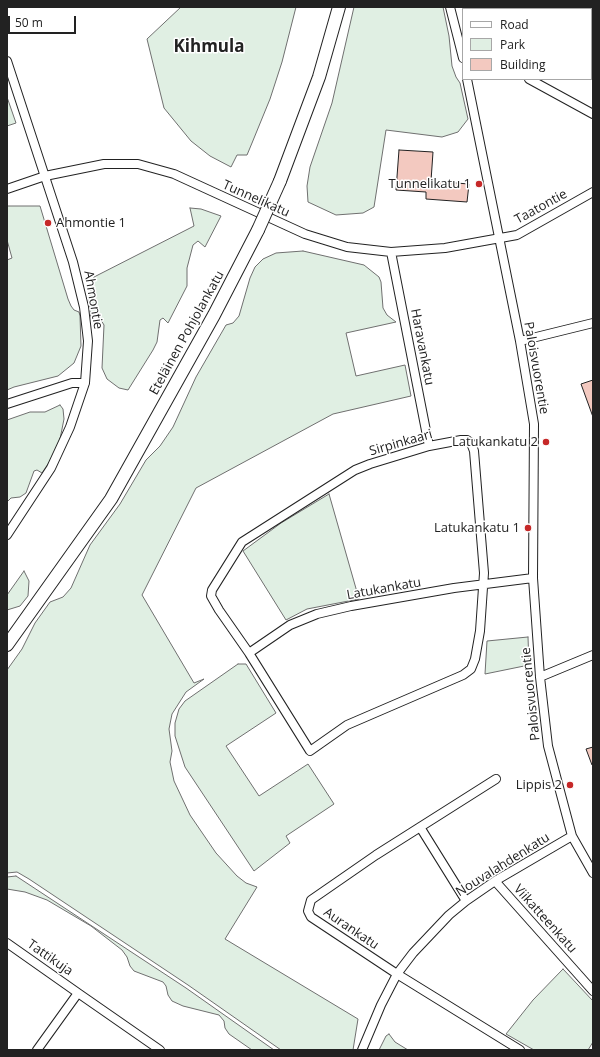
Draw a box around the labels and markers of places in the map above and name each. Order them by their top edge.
place label: Tunnelikatu 1 [389,176,471,192]
marker: Tunnelikatu 1 [474,179,484,189]
place label: Ahmontie 1 [56,215,126,231]
marker: Ahmontie 1 [43,218,53,228]
place label: Latukankatu 2 [452,434,538,450]
marker: Latukankatu 2 [541,437,551,447]
place label: Latukankatu 1 [434,520,520,536]
marker: Latukankatu 1 [523,523,533,533]
place label: Lippis 2 [516,777,562,793]
marker: Lippis 2 [565,780,575,790]

